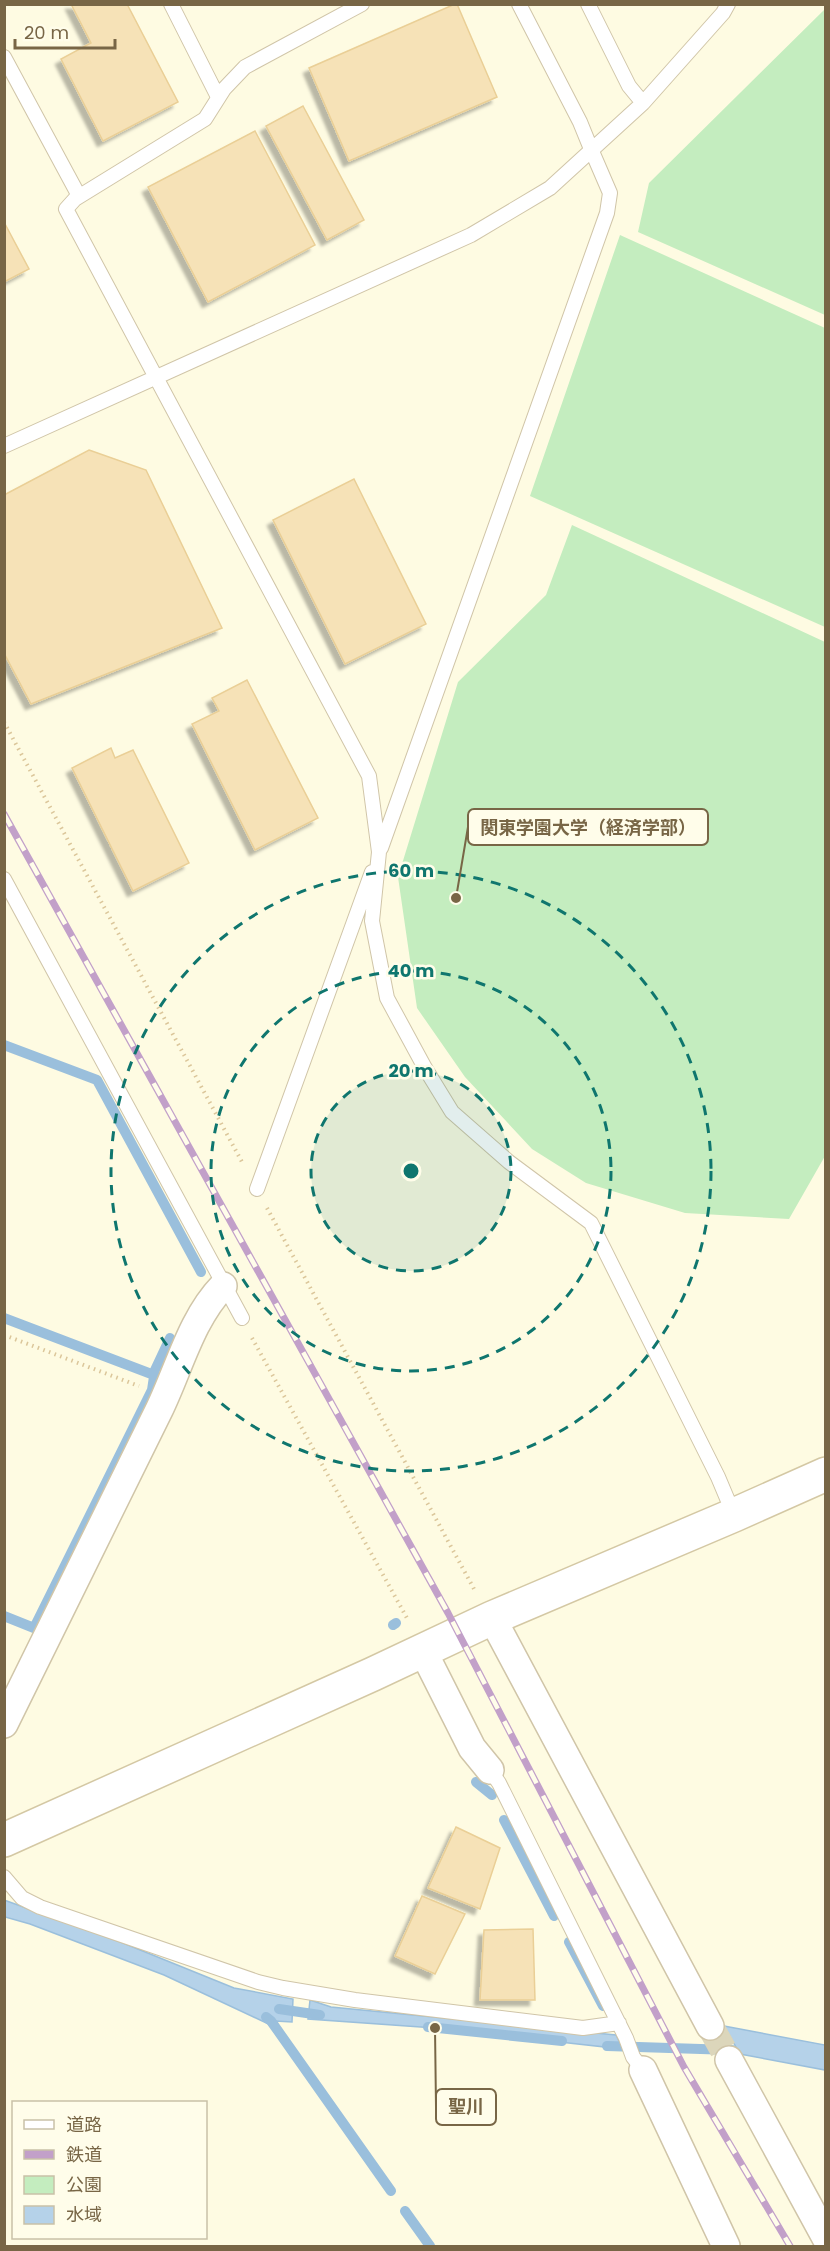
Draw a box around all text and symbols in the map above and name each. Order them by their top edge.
scale bar [15,12,116,50]
text: 20 m [24,20,69,45]
callout: 関東学園大学（経済学部） [468,809,708,845]
text: 関東学園大学（経済学部） [480,815,696,840]
text: 60 m [388,858,434,883]
text: 40 m [388,958,434,983]
text: 20 m [389,1058,433,1083]
centre of rings [401,1161,421,1181]
callout: 聖川 [436,2089,496,2125]
text: 聖川 [448,2094,484,2119]
legend [12,2101,207,2239]
text: 道路 [66,2112,102,2137]
text: 鉄道 [66,2142,102,2167]
text: 公園 [66,2172,102,2197]
text: 水域 [66,2202,102,2227]

